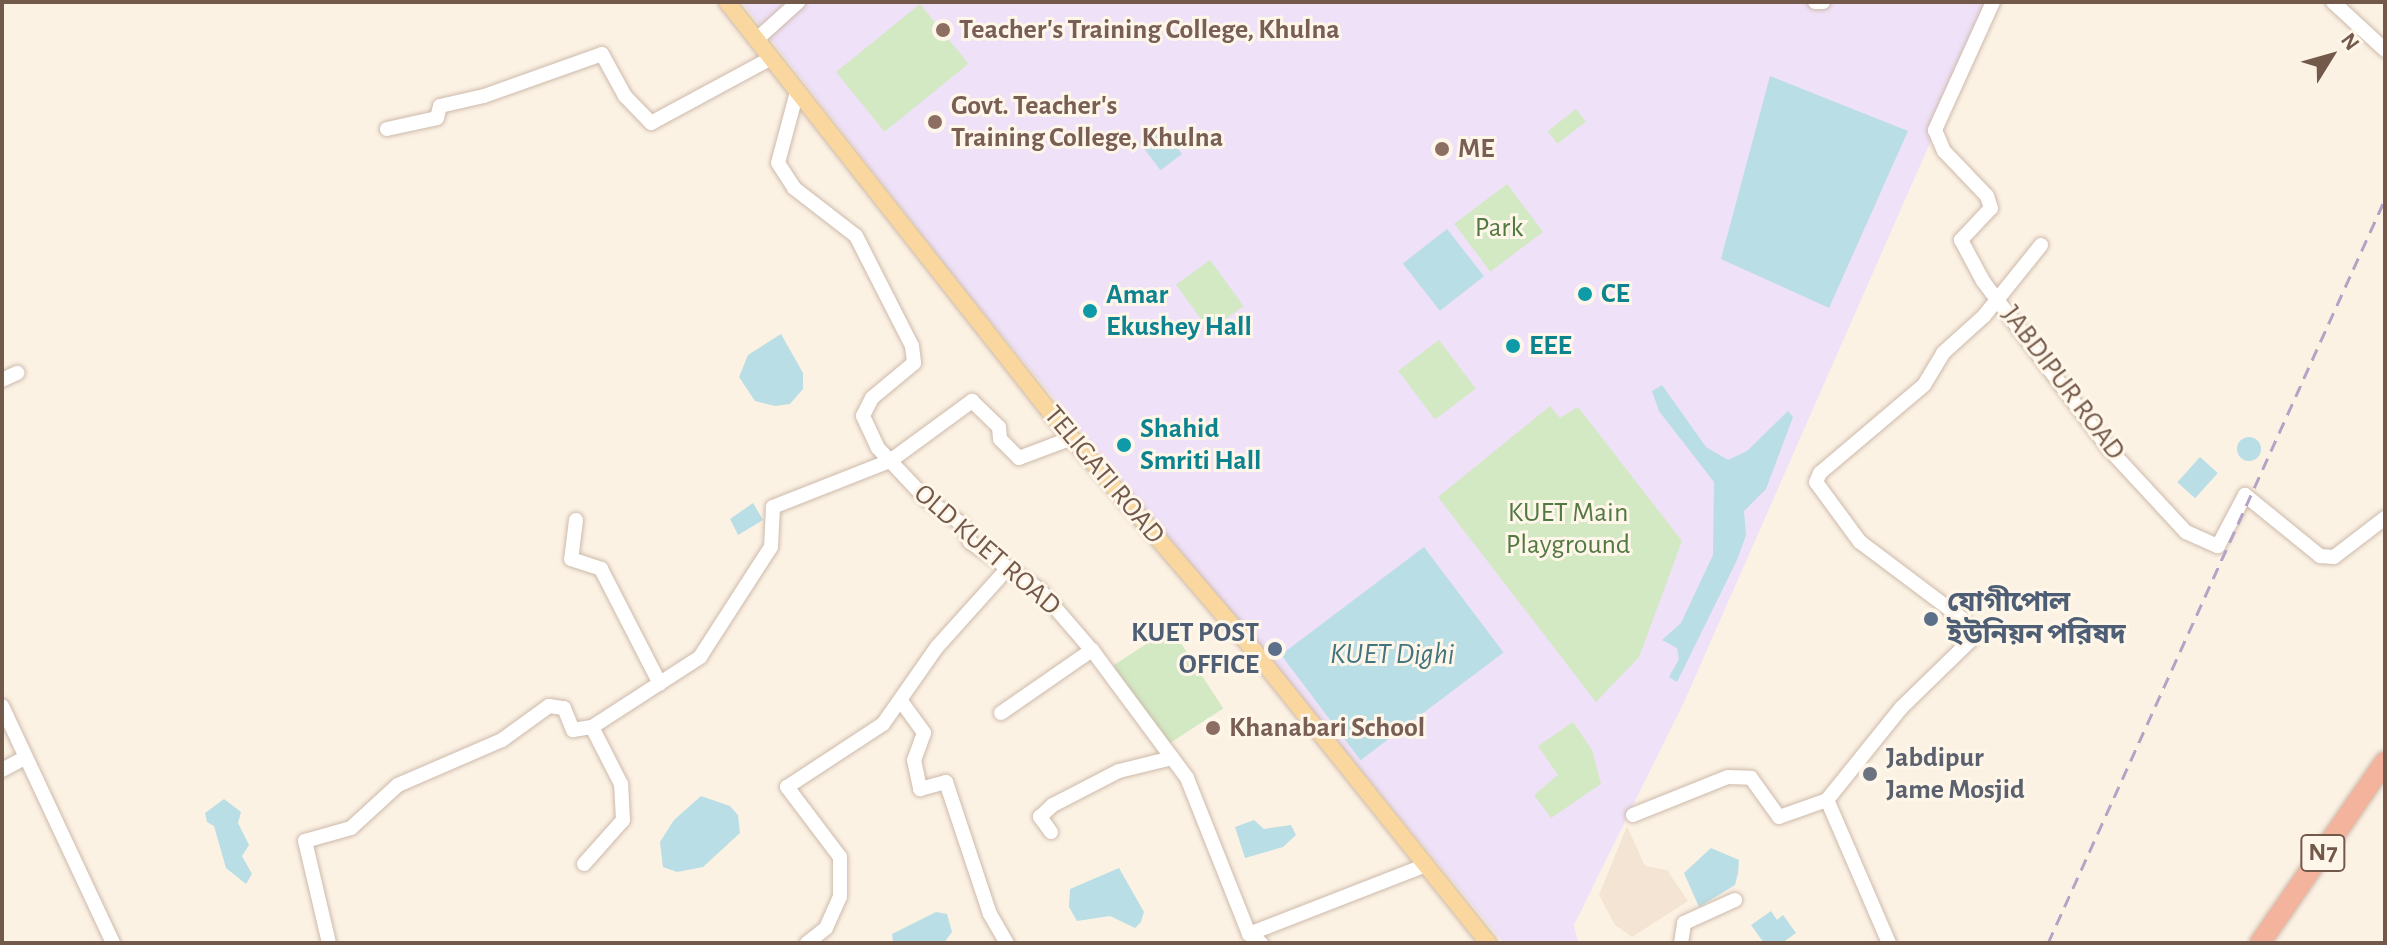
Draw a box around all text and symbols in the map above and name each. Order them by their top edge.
place label: Teacher's Training College, Khulna [959,13,1340,47]
north arrow [2291,16,2371,96]
marker: Teacher's Training College, Khulna [934,21,952,39]
text: N [2337,29,2364,54]
place label: Govt. Teacher's Training College, Khulna [951,89,1223,155]
marker: Govt. Teacher's Training College, Khulna [926,113,944,131]
place label: ME [1458,132,1495,166]
marker: ME [1433,140,1451,158]
park label: Park [1475,211,1523,245]
place label: CE [1601,277,1630,311]
place label: Amar Ekushey Hall [1106,278,1252,344]
marker: CE [1576,285,1594,303]
street label: JABDIPUR ROAD [1994,299,2132,467]
marker: Amar Ekushey Hall [1081,302,1099,320]
place label: EEE [1529,329,1572,363]
marker: EEE [1504,337,1522,355]
street label: TELIGATI ROAD [1036,399,1172,551]
place label: Shahid Smriti Hall [1140,412,1261,478]
marker: Shahid Smriti Hall [1115,436,1133,454]
street label: OLD KUET ROAD [907,477,1067,623]
park label: KUET Main Playground [1506,496,1630,562]
place label: যোগীপোল ইউনিয়ন পরিষদ [1947,586,2126,652]
marker: যোগীপোল ইউনিয়ন পরিষদ [1922,610,1940,628]
place label: KUET POST OFFICE [1131,616,1259,682]
water label: KUET Dighi [1330,636,1454,672]
marker: KUET POST OFFICE [1266,640,1284,658]
place label: Khanabari School [1229,711,1425,745]
marker: Khanabari School [1204,719,1222,737]
place label: Jabdipur Jame Mosjid [1886,741,2025,807]
marker: Jabdipur Jame Mosjid [1861,765,1879,783]
road number: N7 [2299,831,2347,875]

